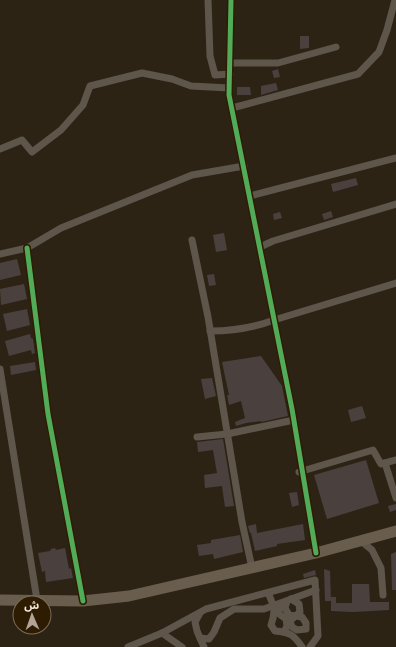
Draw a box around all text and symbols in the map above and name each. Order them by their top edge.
north arrow [12,595,52,635]
text: ش [24,599,39,612]

